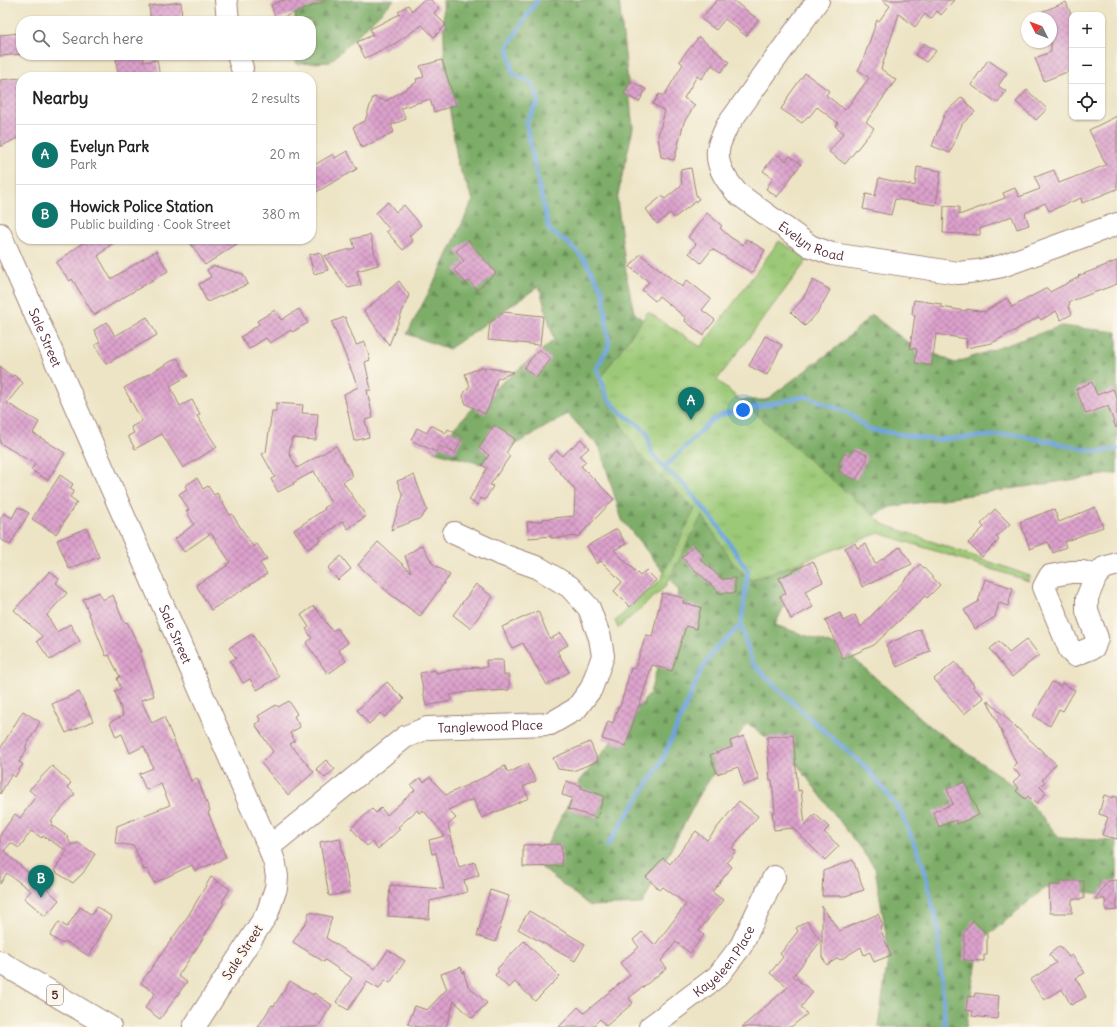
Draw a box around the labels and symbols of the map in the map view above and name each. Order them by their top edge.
north arrow [1021,12,1057,48]
street label: Evelyn Road [775,218,845,265]
street label: Sale Street [25,306,66,370]
pin: A [678,387,704,420]
your location [733,400,753,420]
street label: Sale Street [155,602,196,667]
street label: Tanglewood Place [437,716,543,737]
pin: B [28,865,54,898]
street label: Sale Street [218,921,267,983]
street label: Kayeleen Place [690,923,758,1001]
road number: 5 [47,985,63,1005]

